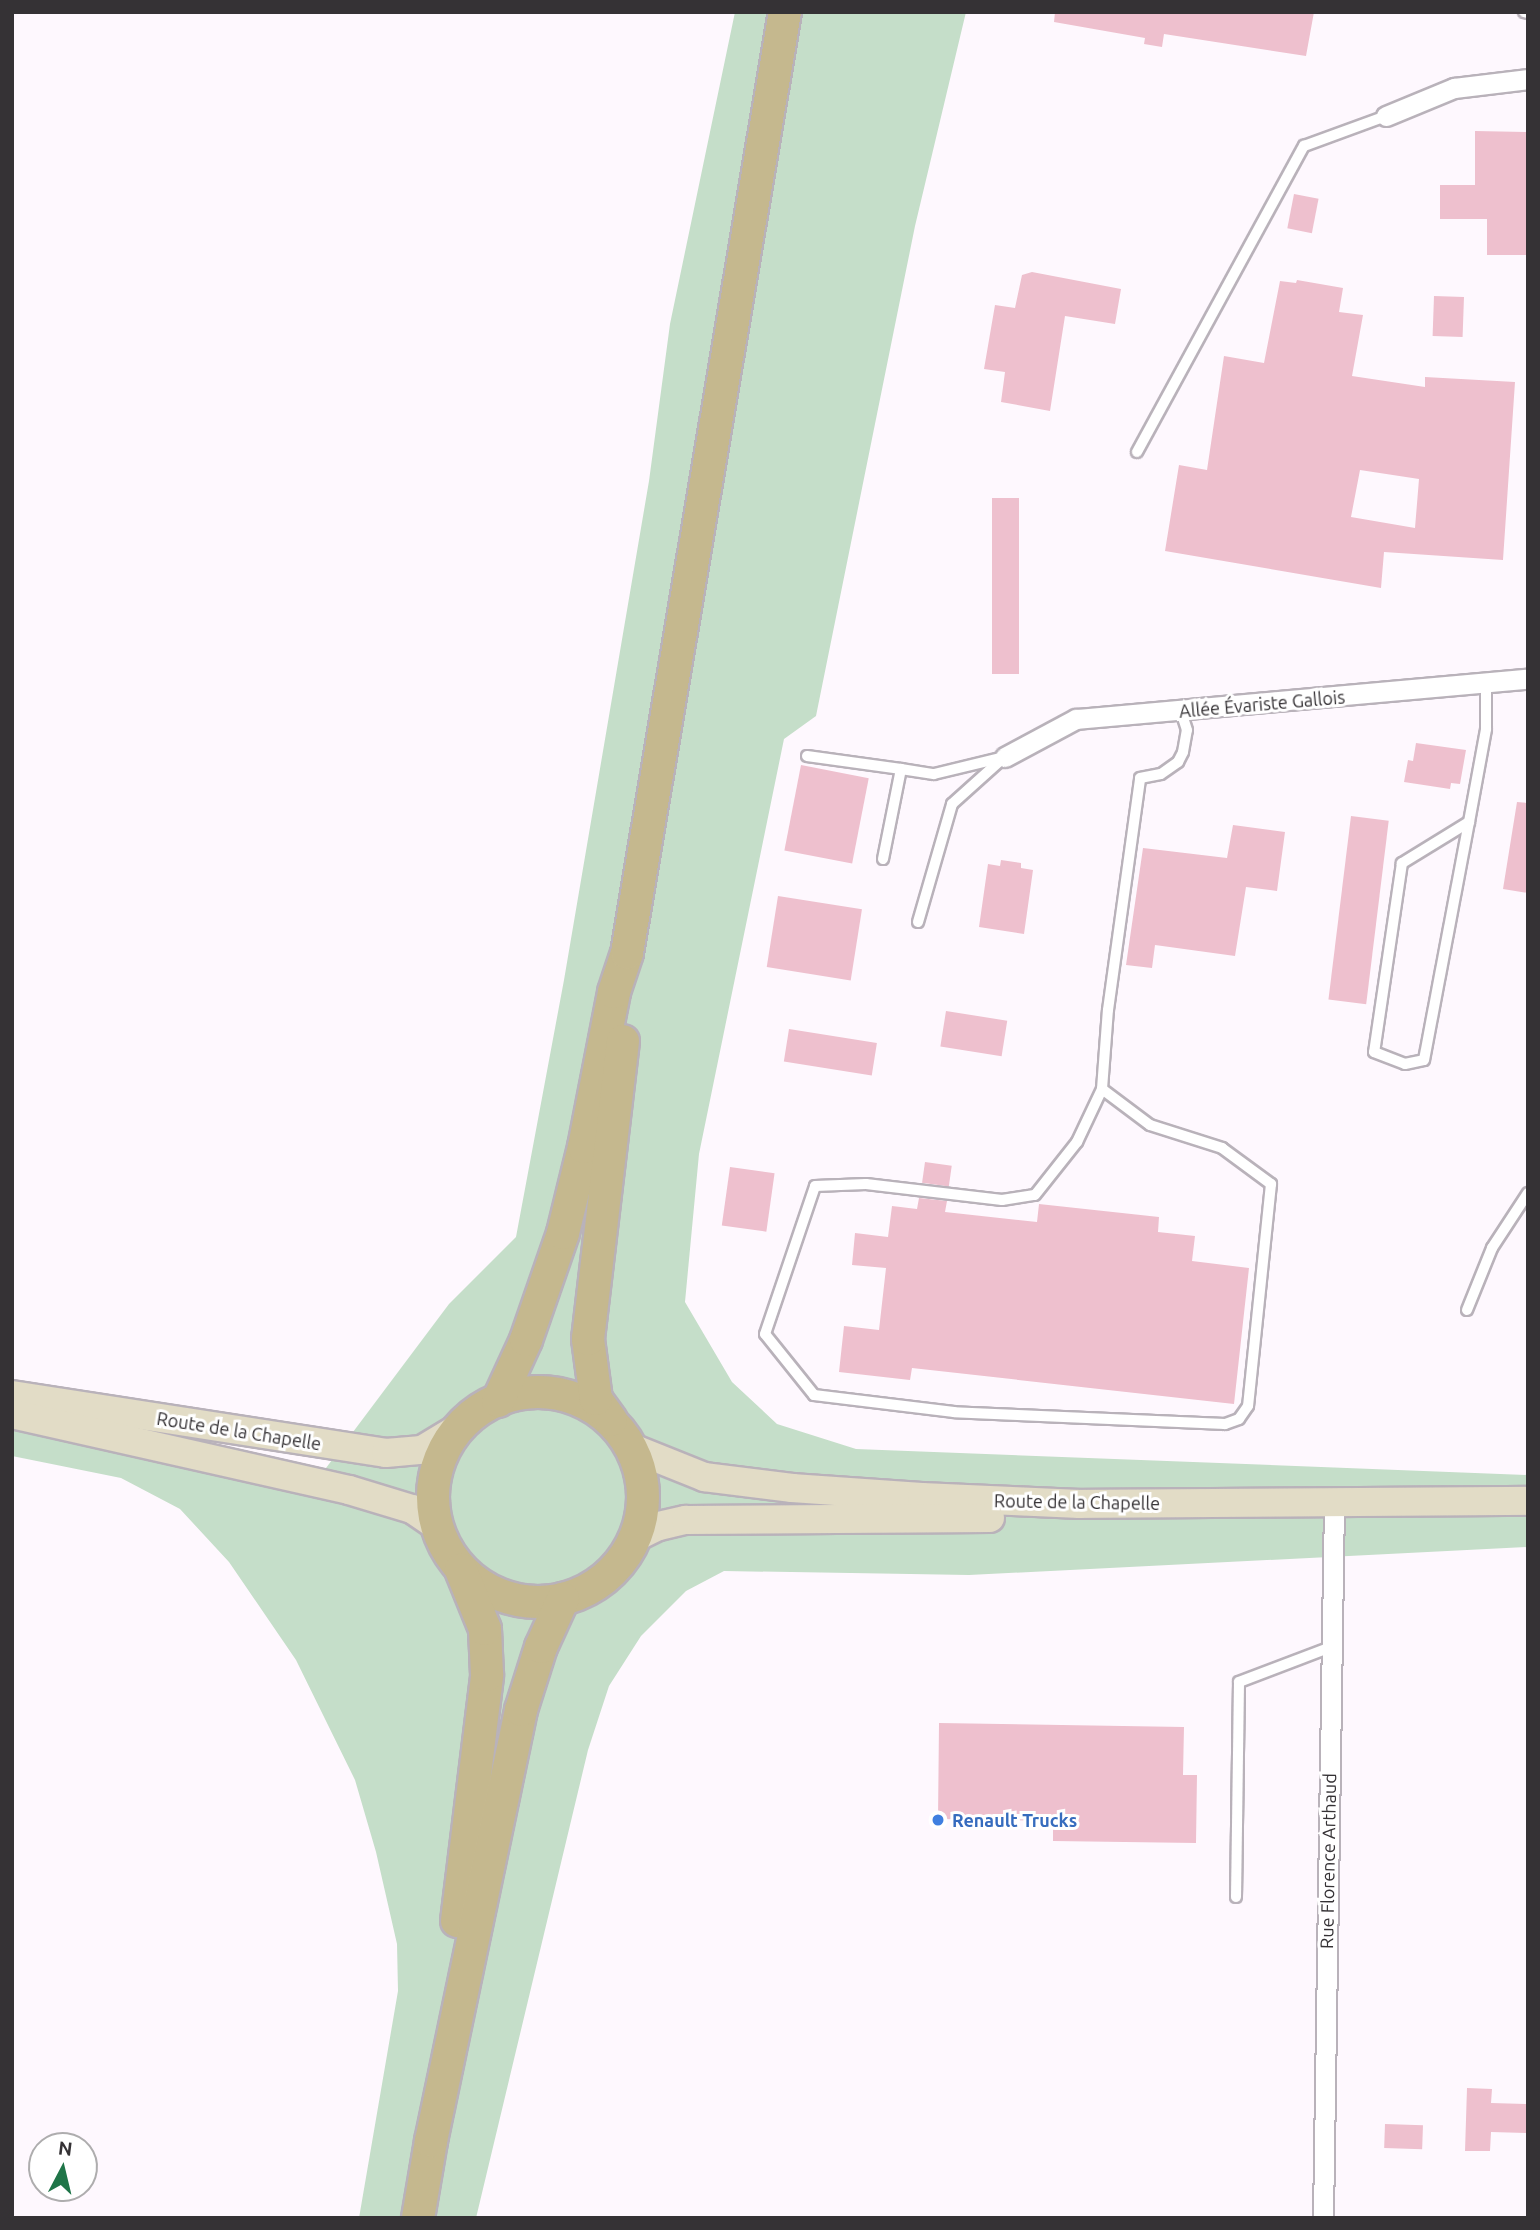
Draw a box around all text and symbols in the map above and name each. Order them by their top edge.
street label: Allée Évariste Gallois [1178,686,1346,722]
street label: Route de la Chapelle [155,1407,323,1455]
street label: Route de la Chapelle [994,1490,1160,1514]
street label: Rue Florence Arthaud [1316,1773,1340,1949]
place label: Renault Trucks [952,1809,1077,1831]
marker: Renault Trucks [930,1812,946,1828]
north arrow [28,2132,98,2202]
text: N [57,2136,74,2160]

